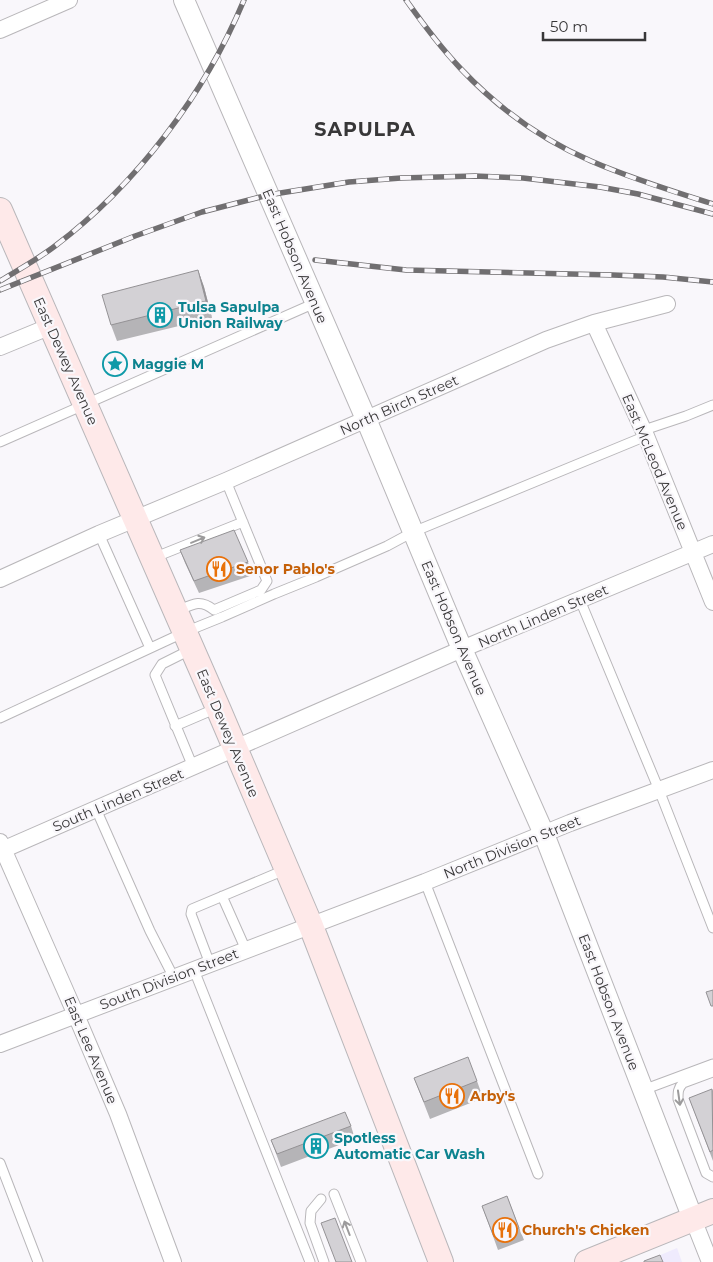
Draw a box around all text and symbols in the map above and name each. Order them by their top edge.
scale bar [543,10,646,42]
text: 50 m [550,17,588,36]
district label: SAPULPA [314,118,416,141]
street label: East Hobson Avenue [258,186,332,326]
street label: East Dewey Avenue [30,294,102,428]
place label: Tulsa Sapulpa Union Railway [178,298,283,332]
building icon: Tulsa Sapulpa Union Railway [147,302,173,328]
place icon: Maggie M [102,351,128,377]
place label: Maggie M [132,355,204,373]
street label: North Birch Street [337,371,461,439]
street label: East McLeod Avenue [618,391,692,533]
one-way arrow [190,535,205,544]
restaurant icon: Senor Pablo's [206,556,232,582]
street label: East Hobson Avenue [417,558,491,698]
place label: Senor Pablo's [236,560,335,578]
street label: North Linden Street [475,580,611,652]
street label: East Dewey Avenue [193,666,263,800]
street label: South Linden Street [50,764,186,836]
street label: North Division Street [441,811,583,883]
street label: East Hobson Avenue [575,931,643,1073]
street label: South Division Street [97,944,241,1014]
street label: East Lee Avenue [60,993,122,1107]
restaurant icon: Arby's [439,1083,465,1109]
place label: Arby's [469,1087,516,1105]
one-way arrow [675,1089,685,1105]
place label: Spotless Automatic Car Wash [333,1129,485,1163]
building icon: Spotless Automatic Car Wash [303,1133,329,1159]
restaurant icon: Church's Chicken [492,1217,518,1243]
one-way arrow [342,1221,351,1236]
place label: Church's Chicken [522,1221,649,1239]

